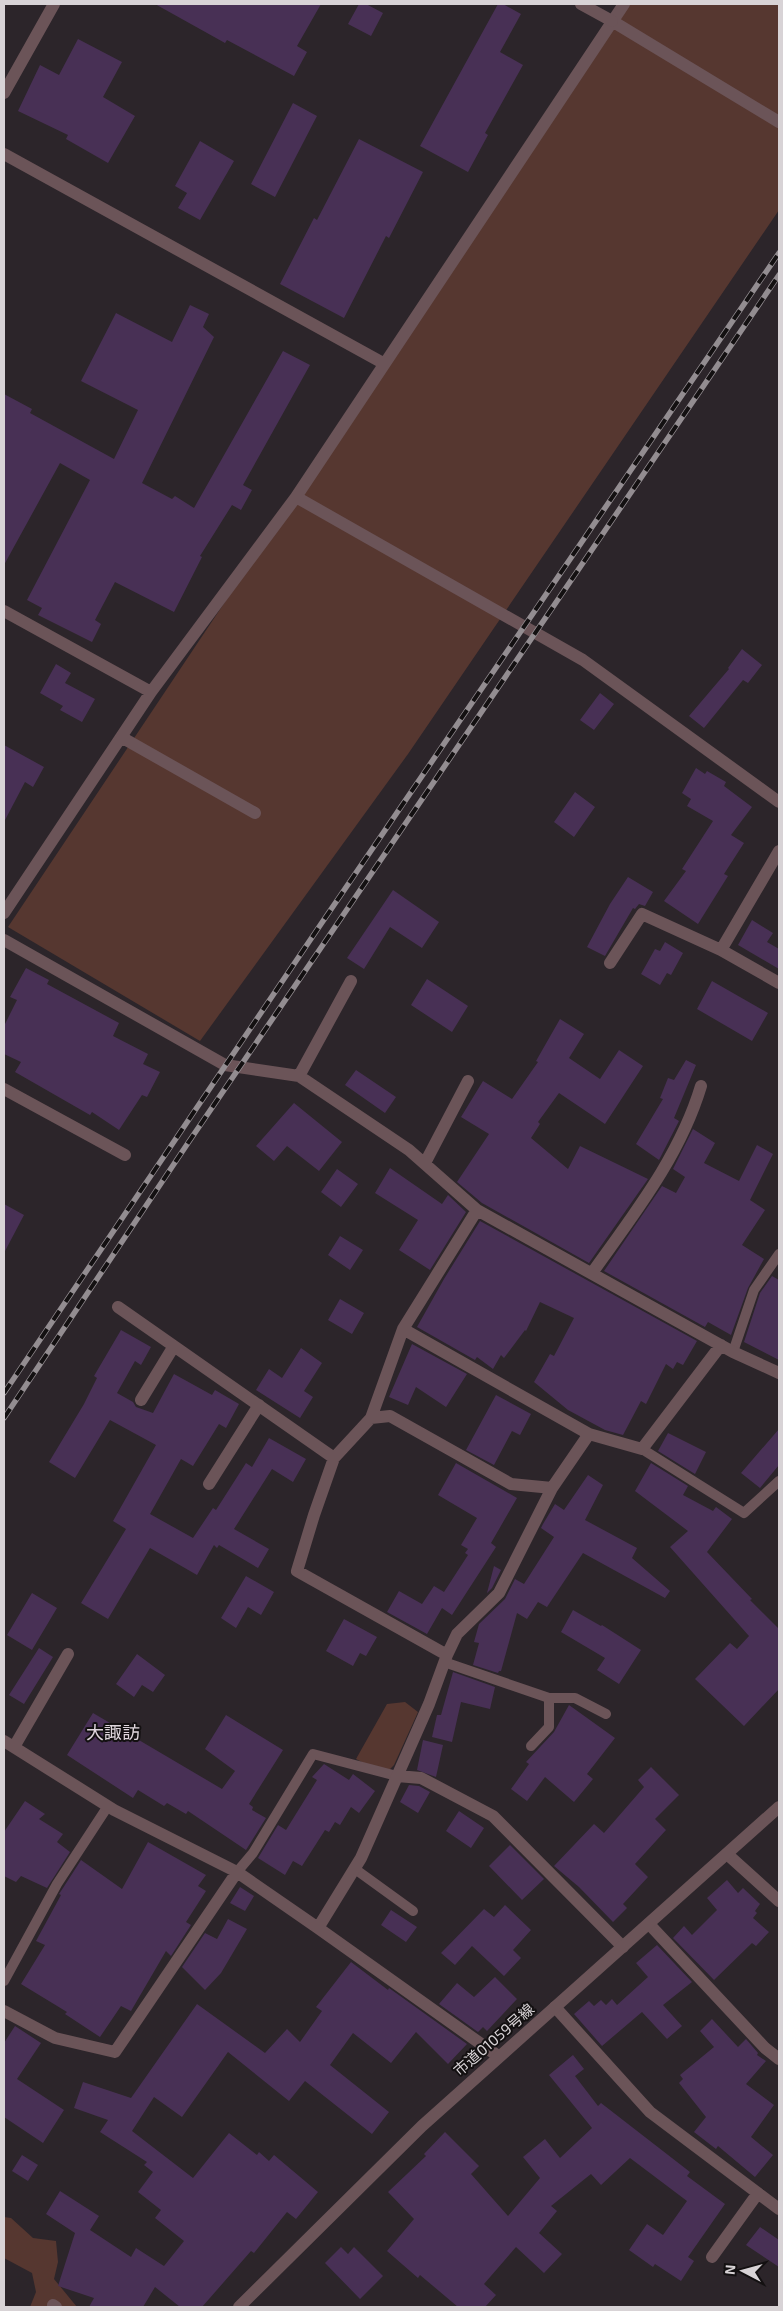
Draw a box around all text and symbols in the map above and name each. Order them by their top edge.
district label: 大諏訪 [86,1721,140,1743]
street label: 市道01059号線 [449,1999,537,2079]
north arrow [718,2246,768,2296]
text: N [721,2264,739,2276]

